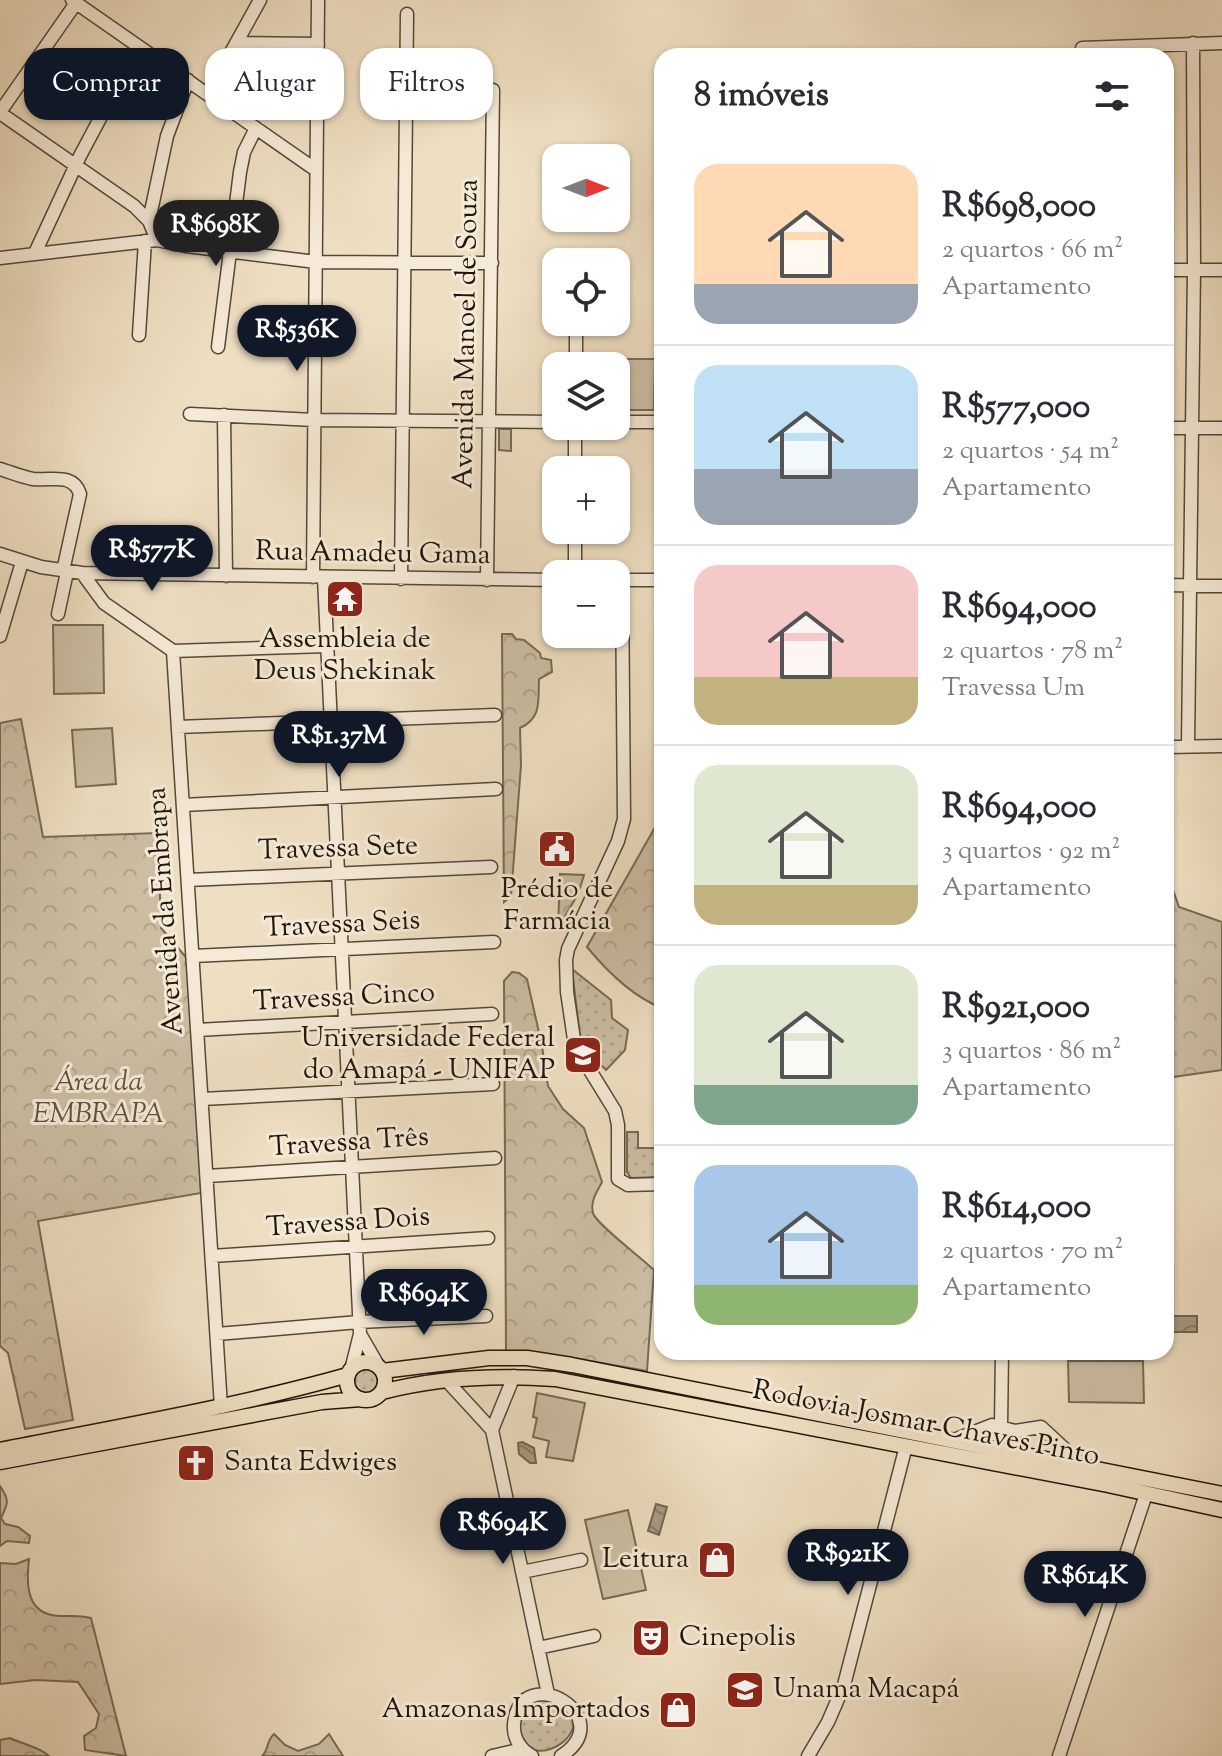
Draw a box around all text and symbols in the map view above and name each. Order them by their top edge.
chip: Comprar [24,48,189,120]
chip: Alugar [205,48,344,120]
chip: Filtros [360,48,493,120]
text: 8 imóveis [694,72,829,121]
icon: filters [1090,74,1134,118]
north arrow [542,144,630,232]
map controls [542,144,630,648]
street label: Avenida Manoel de Souza [444,178,490,489]
text: R$698,000 [942,183,1096,232]
icon: home [758,196,854,292]
pin: R$698K [151,200,281,268]
text: R$698K [171,207,261,244]
text: 2 quartos · 66 m² [942,232,1123,269]
button: locate [542,248,630,336]
text: Apartamento [942,269,1091,306]
pin: R$536K [232,305,362,373]
text: R$536K [255,312,339,349]
button: layers [542,352,630,440]
text: R$577,000 [942,384,1090,433]
icon: home [758,397,854,493]
text: 2 quartos · 54 m² [942,433,1119,470]
button: + [542,456,630,544]
text: Apartamento [942,470,1091,507]
pin: R$577K [87,525,217,593]
text: R$577K [109,532,195,569]
street label: Rua Amadeu Gama [255,532,491,576]
button: − [542,560,630,648]
temple icon: Assembleia de Deus Shekinak [324,578,366,620]
text: R$694,000 [942,584,1097,633]
icon: home [758,597,854,693]
place label: Assembleia de Deus Shekinak [254,620,436,692]
text: 2 quartos · 78 m² [942,633,1123,670]
text: Travessa Um [942,670,1085,707]
pin: R$1.37M [265,711,413,779]
text: R$1.37M [292,718,386,755]
text: R$694,000 [942,784,1097,833]
street label: Avenida da Embrapa [137,786,195,1036]
icon: home [758,797,854,893]
street label: Travessa Sete [257,826,419,872]
public building icon: Prédio de Farmácia [536,828,578,870]
text: 3 quartos · 92 m² [942,833,1120,870]
place label: Prédio de Farmácia [501,870,613,942]
text: Apartamento [942,870,1091,907]
street label: Travessa Seis [263,901,421,949]
street label: Travessa Cinco [252,973,436,1023]
text: R$921,000 [942,984,1090,1033]
icon: home [758,997,854,1093]
place label: Universidade Federal do Amapá - UNIFAP [301,1019,555,1091]
text: 3 quartos · 86 m² [942,1033,1121,1070]
school or university icon: Universidade Federal do Amapá - UNIFAP [562,1034,604,1076]
park label: Área da EMBRAPA [33,1063,164,1135]
text: Apartamento [942,1070,1091,1107]
street label: Travessa Três [268,1117,430,1169]
text: R$614,000 [942,1184,1091,1233]
street label: Travessa Dois [265,1197,431,1249]
icon: home [758,1197,854,1293]
text: 2 quartos · 70 m² [942,1233,1123,1270]
pin: R$694K [359,1269,489,1337]
text: Apartamento [942,1270,1091,1307]
text: R$694K [379,1276,469,1313]
street label: Rodovia Josmar Chaves Pinto [749,1371,1103,1477]
church icon: Santa Edwiges [175,1442,217,1484]
place label: Santa Edwiges [224,1443,397,1483]
pin: R$694K [438,1498,568,1566]
text: R$694K [458,1505,548,1542]
pin: R$921K [783,1529,913,1597]
text: R$921K [806,1536,891,1573]
shop icon: Leitura [696,1539,738,1581]
place label: Leitura [602,1540,689,1580]
pin: R$614K [1020,1551,1150,1619]
text: R$614K [1042,1558,1128,1595]
theatre icon: Cinepolis [630,1617,672,1659]
place label: Cinepolis [679,1618,796,1658]
school or university icon: Unama Macapá [724,1669,766,1711]
place label: Unama Macapá [773,1670,959,1710]
shop icon: Amazonas Importados [657,1689,699,1731]
place label: Amazonas Importados [382,1690,650,1730]

